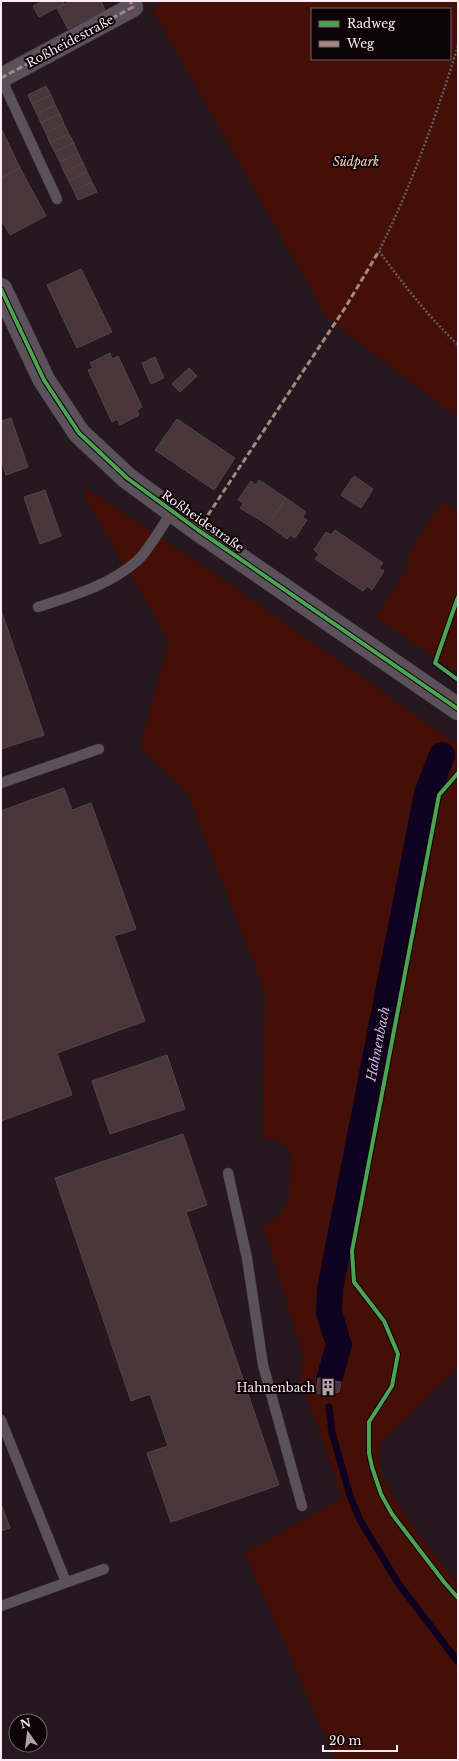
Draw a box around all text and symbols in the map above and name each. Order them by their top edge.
legend [311,8,451,60]
street label: Roßheidestraße [24,12,116,70]
text: Radweg [347,16,396,31]
text: Weg [346,36,375,51]
park label: Südpark [333,154,379,169]
street label: Roßheidestraße [159,487,247,555]
water label: Hahnenbach [362,1005,394,1084]
building icon: Hahnenbach [318,1377,338,1397]
place label: Hahnenbach [236,1380,315,1395]
north arrow [8,1713,48,1753]
text: N [19,1715,33,1731]
scale bar [323,1727,397,1753]
text: 20 m [329,1733,361,1748]

